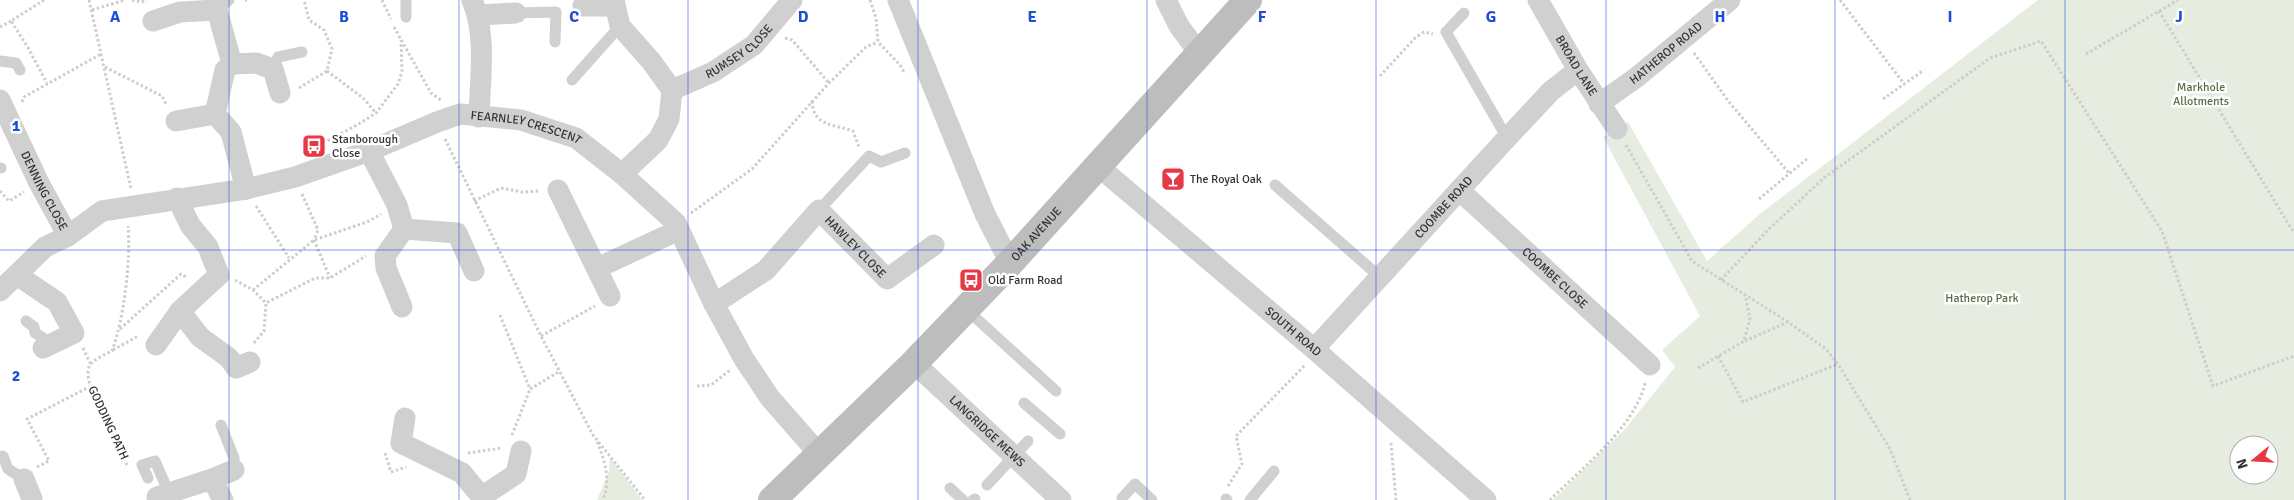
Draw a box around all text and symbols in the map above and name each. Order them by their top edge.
text: A [110,7,121,27]
text: B [339,7,349,27]
text: C [569,7,579,27]
text: D [798,7,809,27]
text: E [1027,7,1037,27]
text: F [1258,7,1267,27]
text: G [1486,7,1496,27]
text: H [1715,7,1725,27]
text: I [1947,7,1953,27]
text: J [2175,7,2183,27]
street label: HATHEROP ROAD [1627,19,1705,87]
street label: RUMSEY CLOSE [703,21,776,82]
street label: BROAD LANE [1552,33,1601,99]
park label: Markhole Allotments [2173,80,2229,109]
street label: FEARNLEY CRESCENT [470,108,585,147]
text: 1 [12,116,21,136]
place label: Stanborough Close [332,132,398,161]
bus stop icon: Stanborough Close [301,133,327,159]
street label: DENNING CLOSE [18,149,71,233]
bar icon: The Royal Oak [1160,166,1186,192]
place label: The Royal Oak [1190,172,1262,187]
street label: COOMBE ROAD [1411,173,1476,242]
street label: OAK AVENUE [1008,204,1065,264]
street label: HAWLEY CLOSE [821,213,889,281]
street label: COOMBE CLOSE [1519,244,1591,312]
bus stop icon: Old Farm Road [958,267,984,293]
place label: Old Farm Road [988,273,1063,288]
park label: Hatherop Park [1945,291,2019,306]
street label: SOUTH ROAD [1262,303,1325,360]
text: 2 [12,366,20,386]
street label: GODDING PATH [84,384,132,462]
street label: LANGRIDGE MEWS [946,392,1028,470]
north arrow [2229,435,2279,485]
text: N [2233,457,2252,471]

